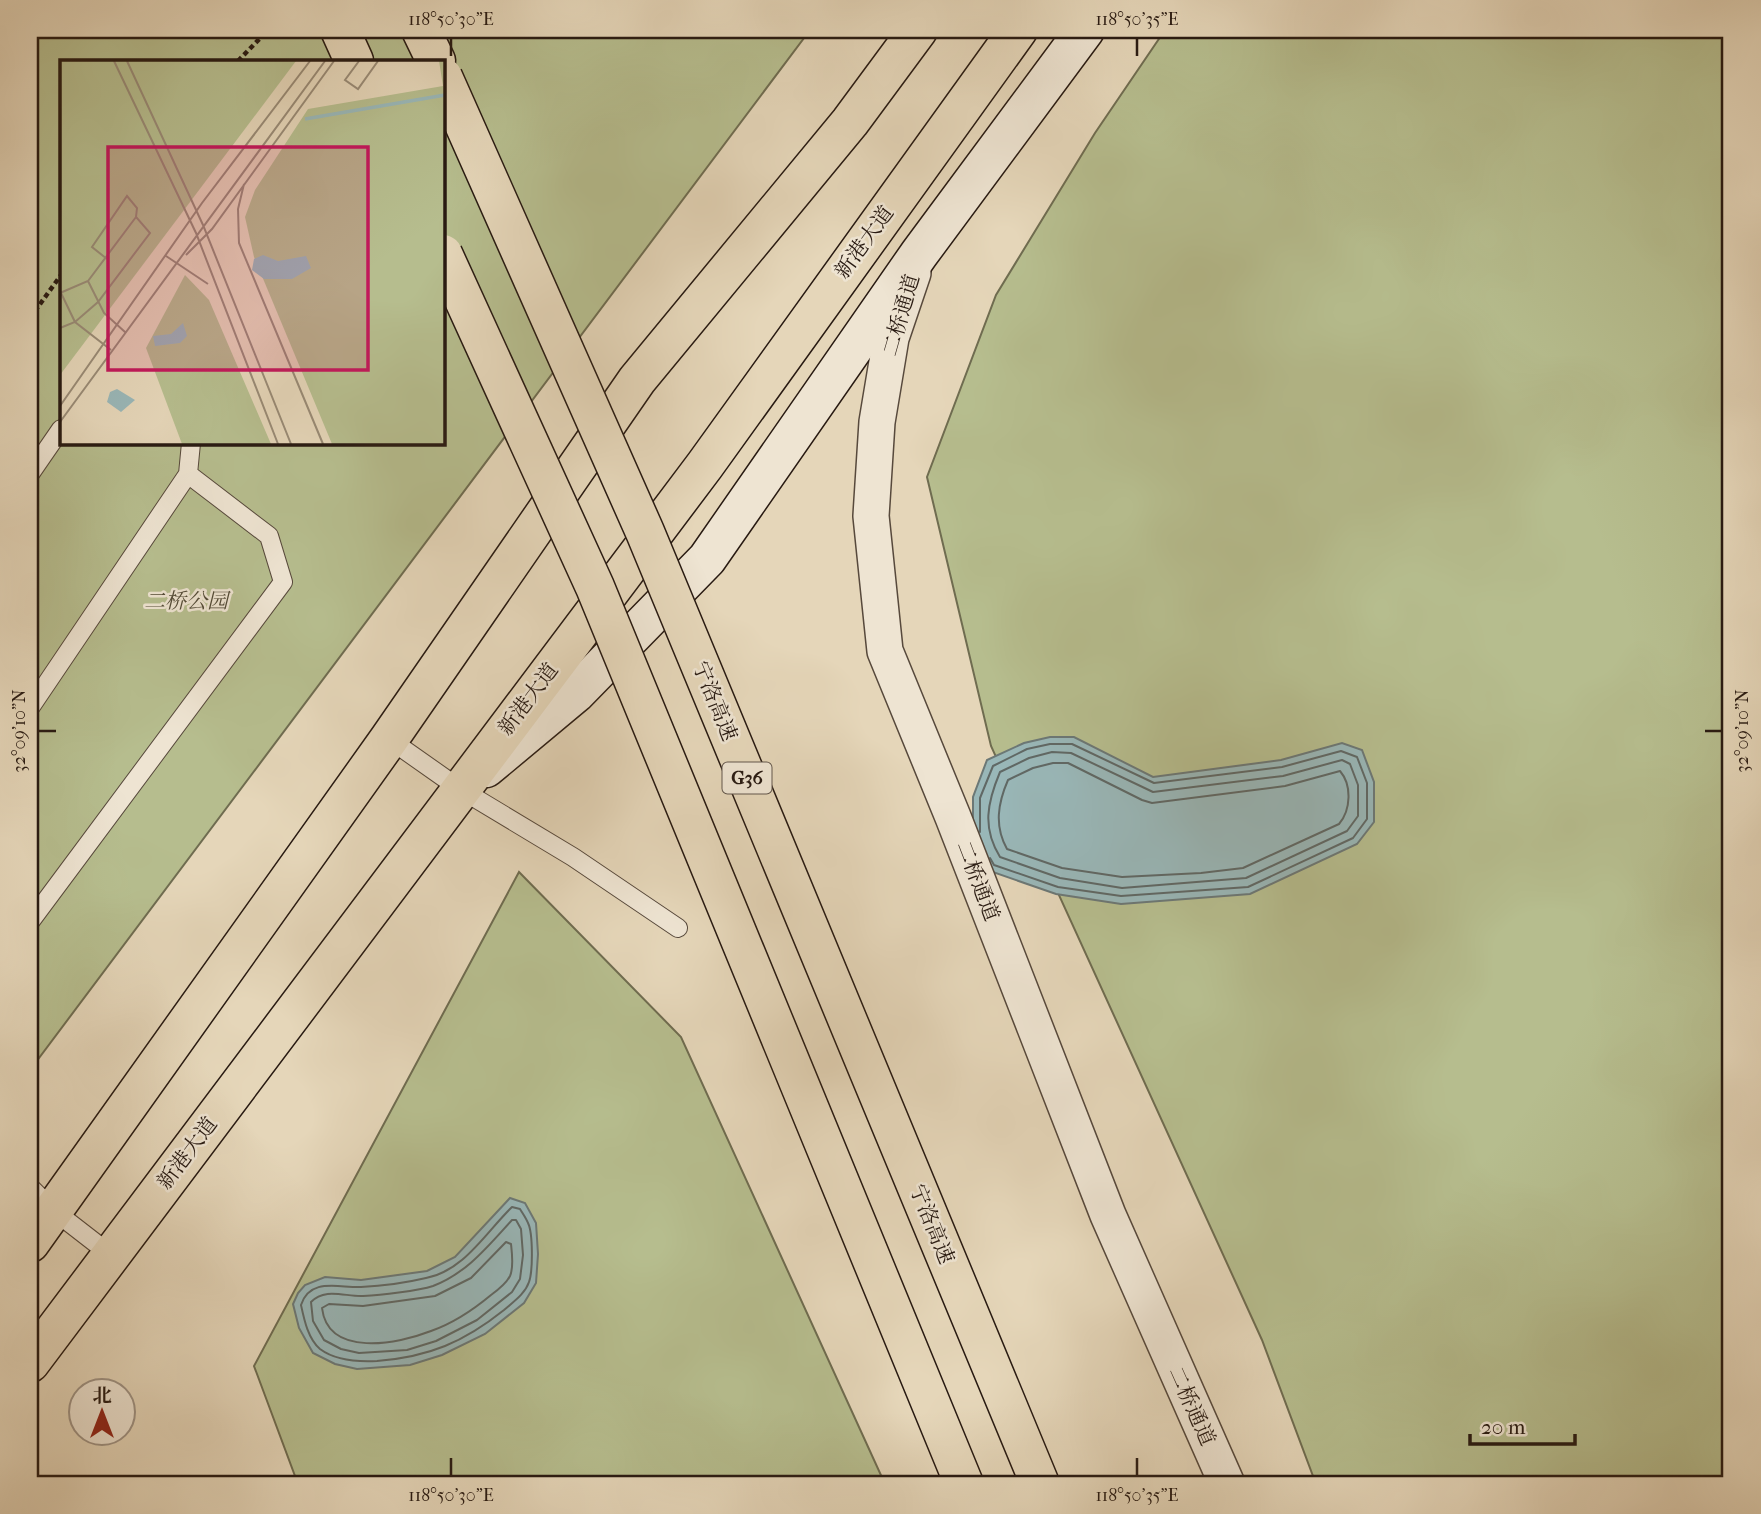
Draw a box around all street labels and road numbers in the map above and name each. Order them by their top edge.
street label: 新港大道 [830,201,898,283]
street label: 二桥通道 [878,271,924,359]
street label: 新港大道 [493,658,563,740]
street label: 宁洛高速 [688,658,742,744]
road number: G36 [722,762,772,793]
street label: 二桥通道 [952,837,1004,925]
street label: 新港大道 [152,1112,222,1194]
street label: 宁洛高速 [905,1181,959,1267]
street label: 二桥通道 [1164,1363,1220,1449]

